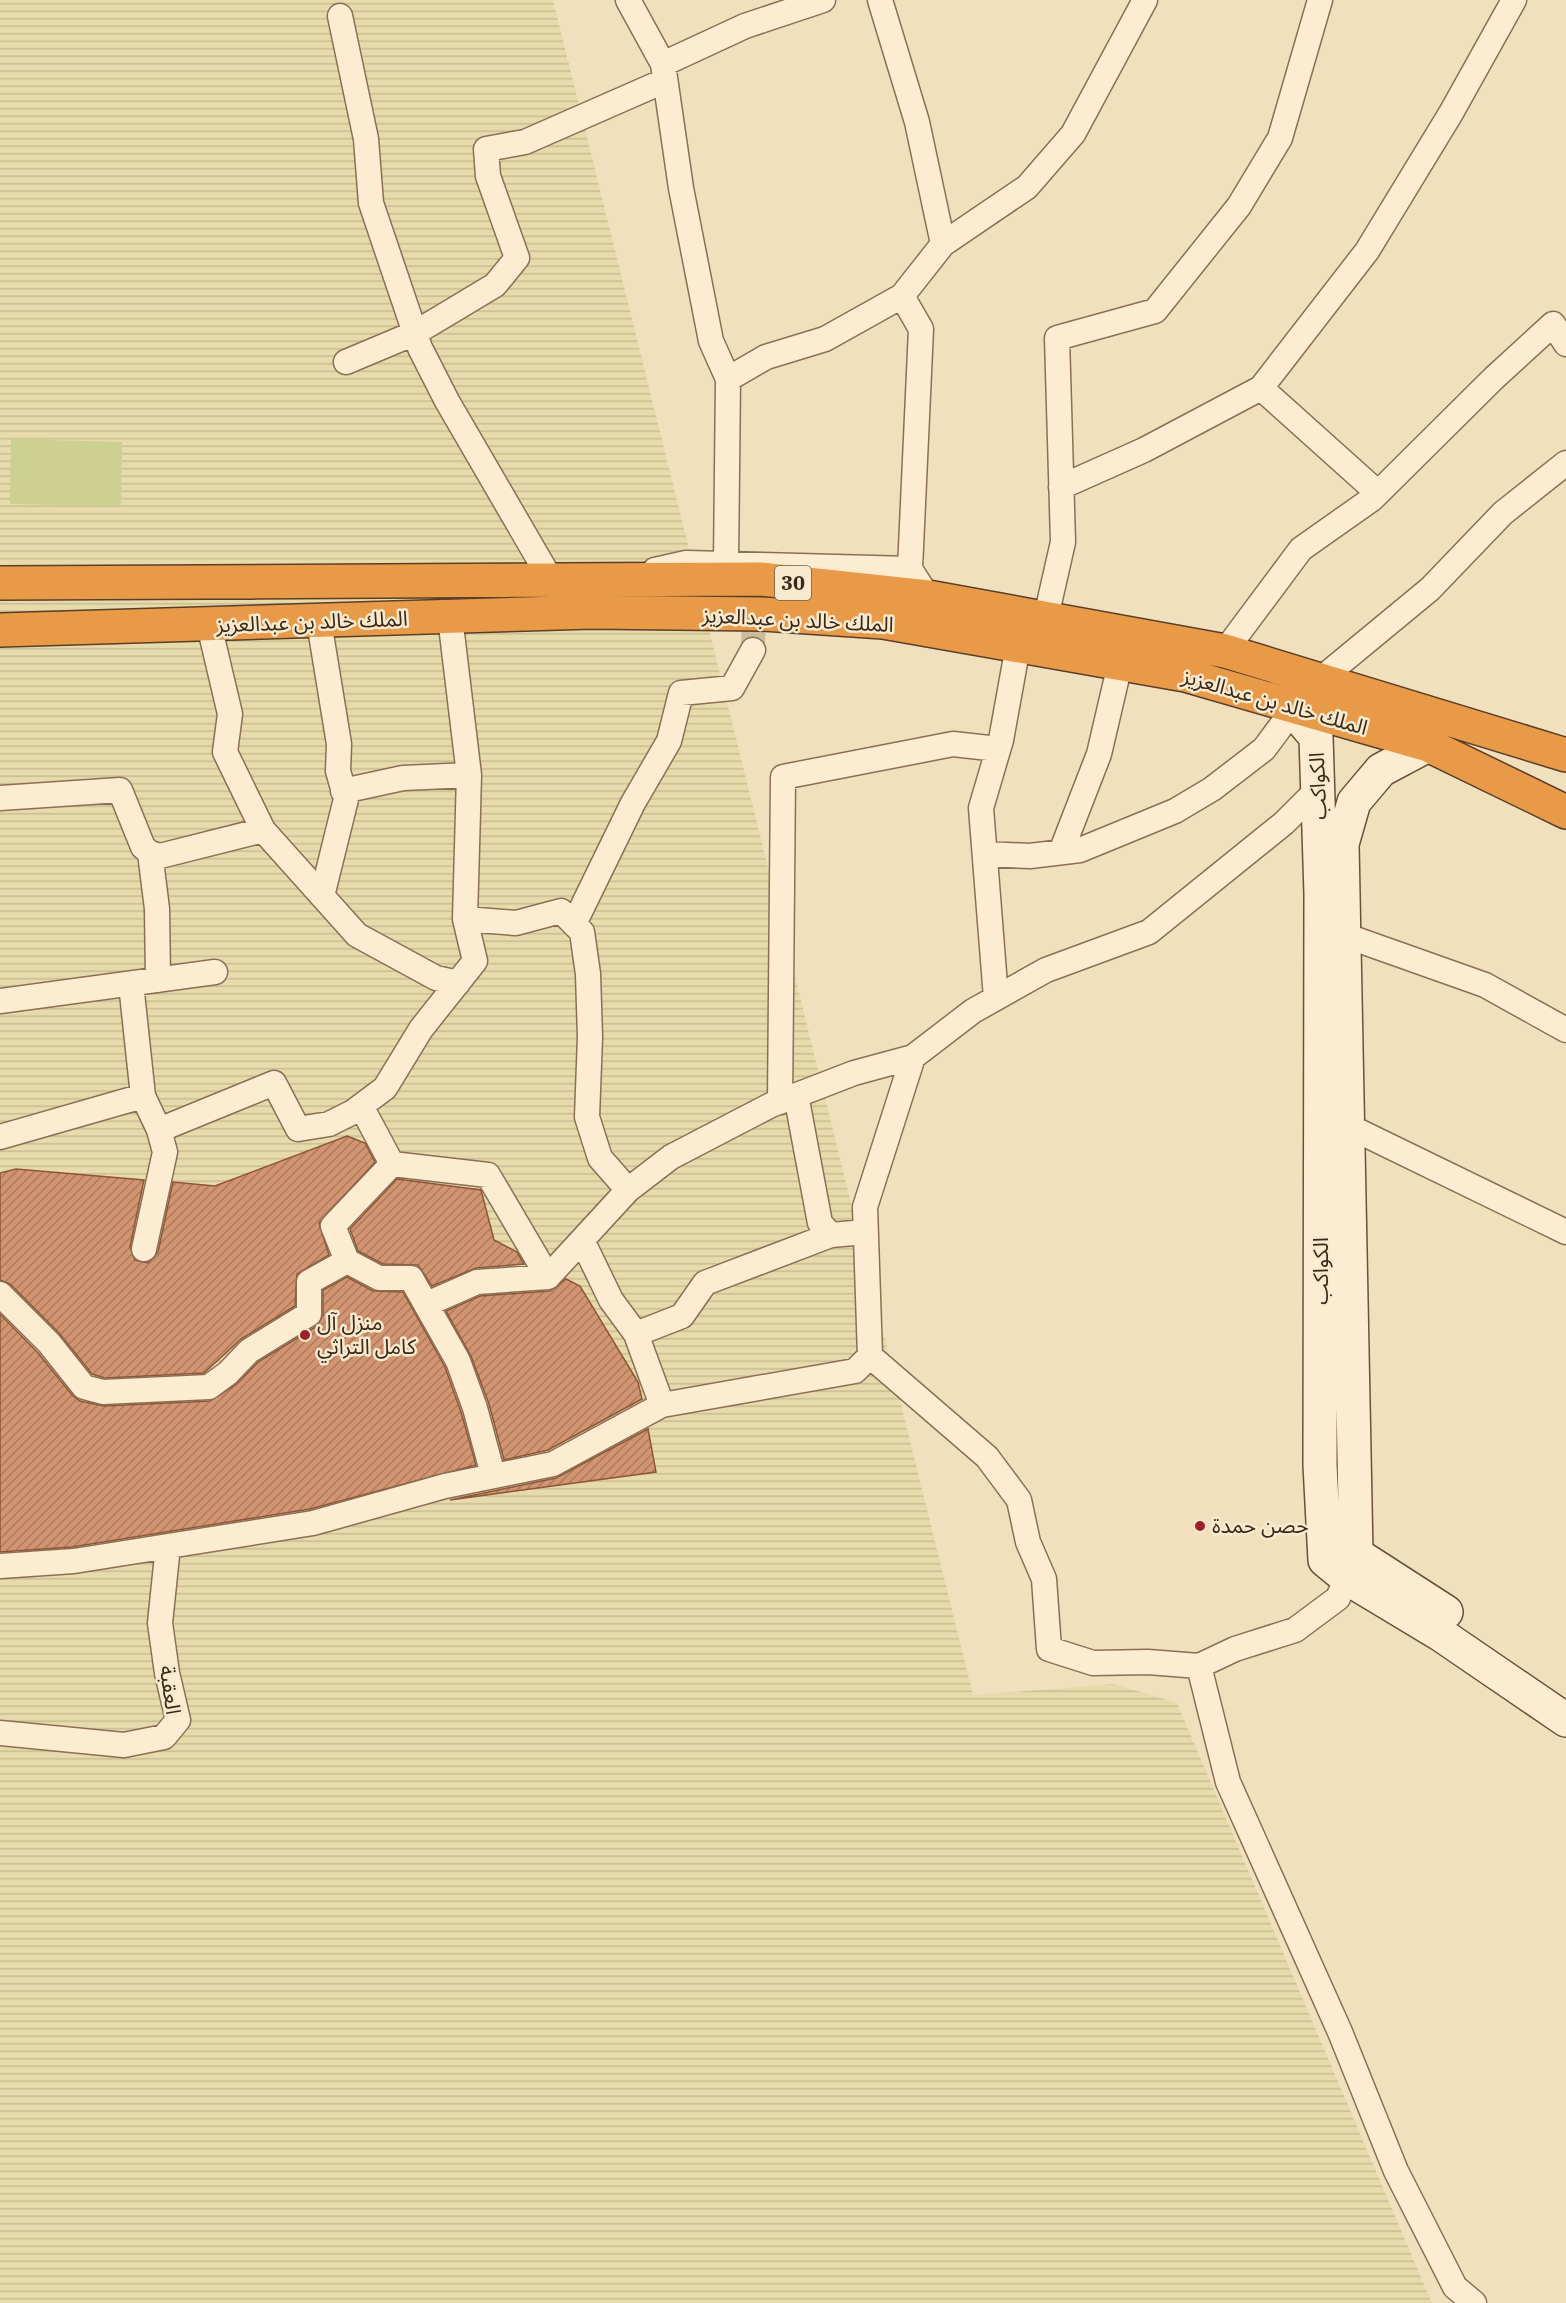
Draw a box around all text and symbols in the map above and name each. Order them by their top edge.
road number: 30 [775,566,811,600]
street label: الملك خالد بن عبدالعزيز [701,600,894,638]
street label: الملك خالد بن عبدالعزيز [215,604,408,638]
street label: الملك خالد بن عبدالعزيز [1178,661,1371,741]
street label: الكواكب [1302,752,1332,820]
street label: الكواكب [1306,1237,1334,1305]
place label: منزل آل كامل التراثي [317,1308,416,1363]
marker: منزل آل كامل التراثي [298,1328,312,1342]
place label: حصن حمدة [1212,1511,1309,1539]
marker: حصن حمدة [1193,1519,1207,1533]
street label: العقبة [154,1664,188,1716]

